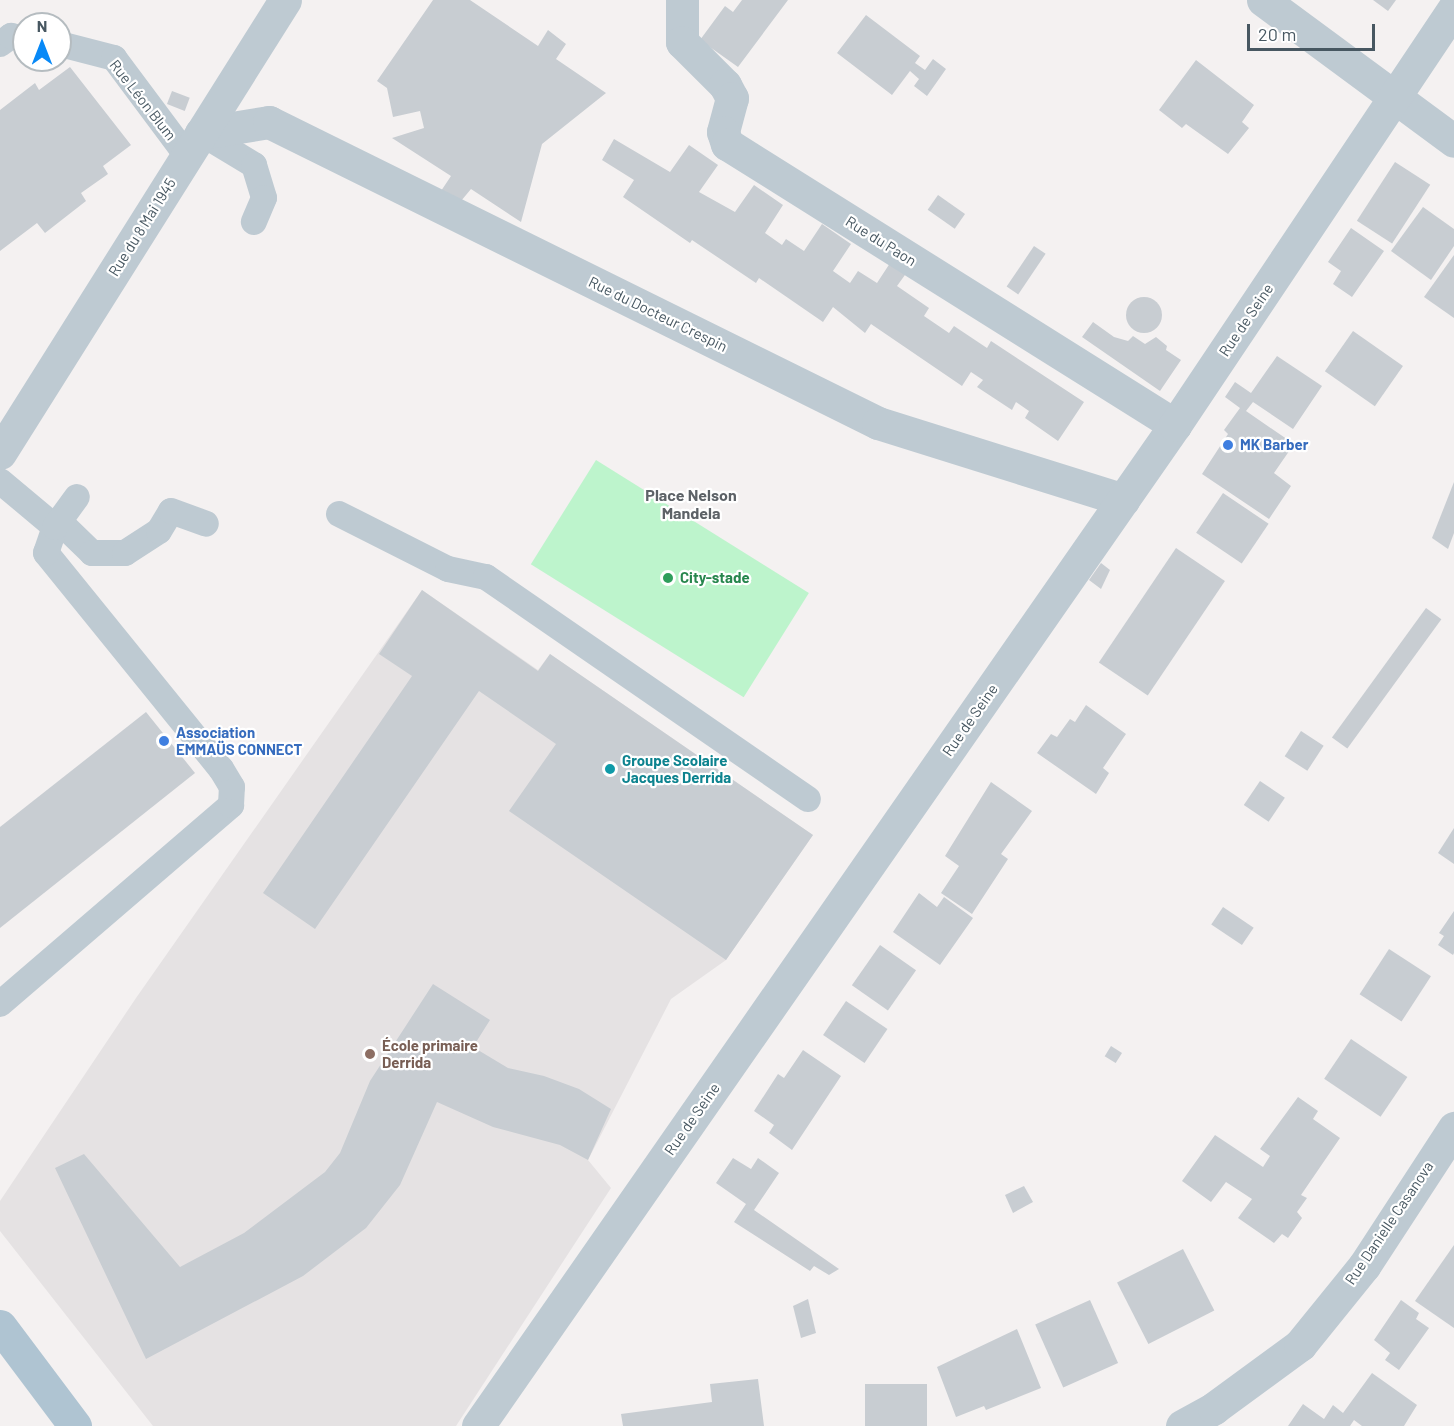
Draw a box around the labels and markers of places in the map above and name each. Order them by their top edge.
place label: MK Barber [1240,436,1308,454]
marker: MK Barber [1221,438,1235,452]
place label: City-stade [680,569,750,587]
marker: City-stade [661,571,675,585]
place label: Association EMMAÜS CONNECT [176,723,302,758]
marker: Association EMMAÜS CONNECT [157,734,171,748]
place label: Groupe Scolaire Jacques Derrida [622,751,731,786]
marker: Groupe Scolaire Jacques Derrida [603,762,617,776]
place label: École primaire Derrida [382,1036,478,1071]
marker: École primaire Derrida [363,1047,377,1061]

